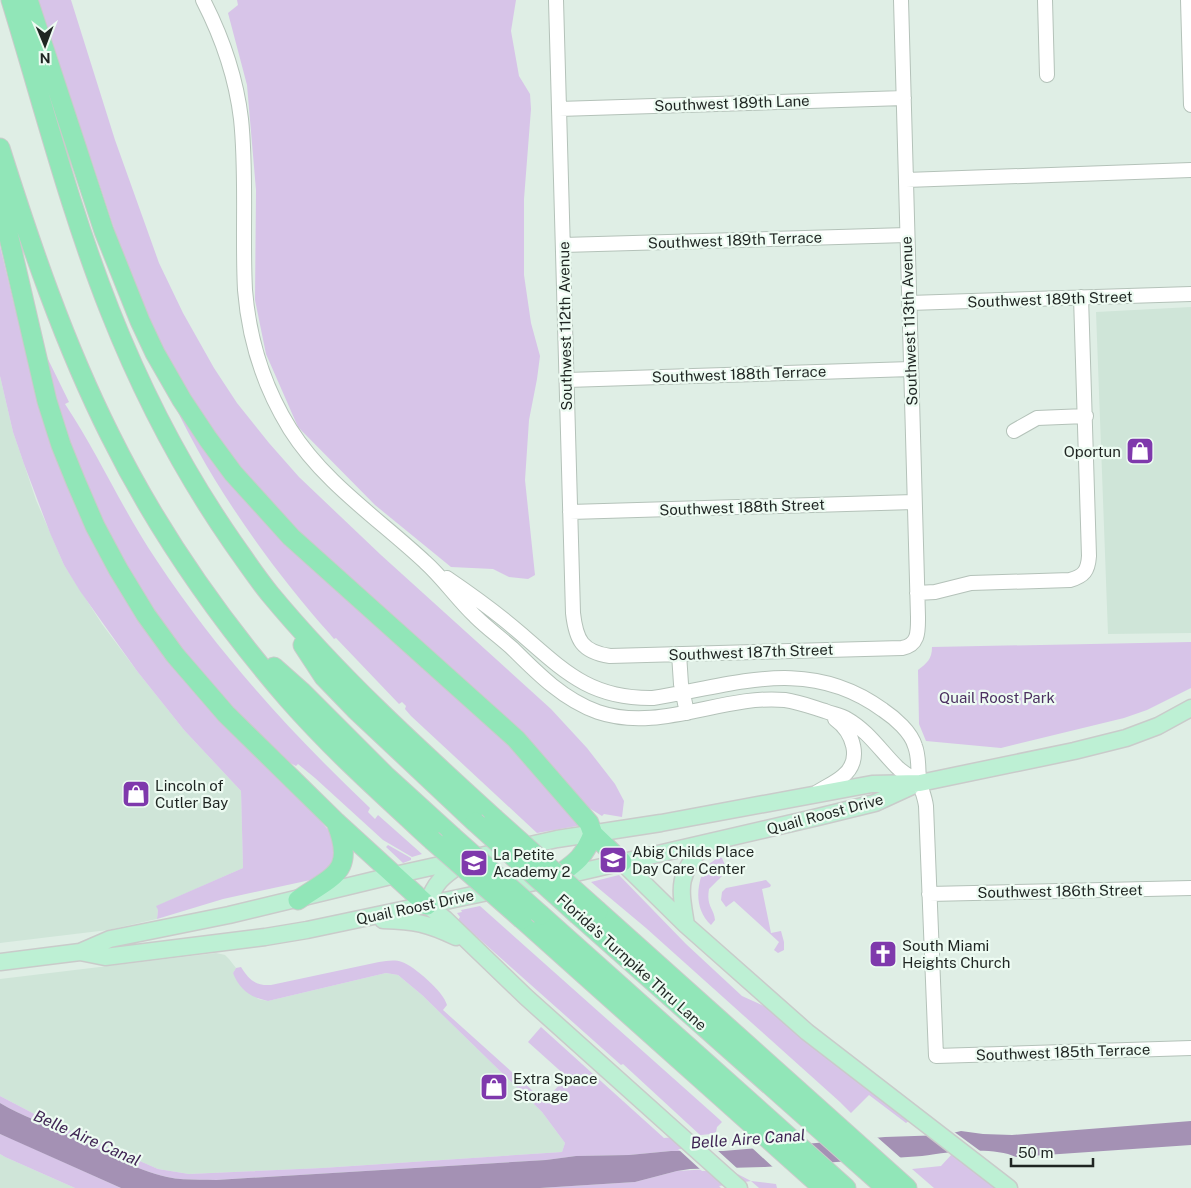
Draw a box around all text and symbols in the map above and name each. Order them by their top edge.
north arrow [20,20,70,70]
text: N [40,50,51,66]
street label: Southwest 189th Lane [654,92,810,114]
street label: Southwest 189th Terrace [648,228,822,252]
street label: Southwest 113th Avenue [898,236,920,406]
street label: Southwest 112th Avenue [555,241,575,411]
street label: Southwest 189th Street [967,288,1133,310]
street label: Southwest 188th Terrace [651,362,827,386]
shop icon: Oportun [1125,436,1155,466]
place label: Oportun [1064,443,1121,460]
street label: Southwest 188th Street [659,496,825,518]
street label: Southwest 187th Street [668,641,834,663]
park label: Quail Roost Park [939,689,1055,706]
place label: Lincoln of Cutler Bay [155,777,228,811]
shop icon: Lincoln of Cutler Bay [121,779,151,809]
street label: Quail Roost Drive [765,790,885,838]
place label: Abig Childs Place Day Care Center [632,843,754,877]
school or university icon: Abig Childs Place Day Care Center [598,845,628,875]
place label: La Petite Academy 2 [493,846,571,880]
school or university icon: La Petite Academy 2 [459,848,489,878]
street label: Southwest 186th Street [977,881,1143,901]
street label: Quail Roost Drive [355,886,475,928]
street label: Florida's Turnpike Thru Lane [554,890,710,1034]
place label: South Miami Heights Church [902,937,1010,971]
church icon: South Miami Heights Church [868,939,898,969]
street label: Southwest 185th Terrace [975,1040,1151,1064]
place label: Extra Space Storage [513,1070,597,1104]
shop icon: Extra Space Storage [479,1072,509,1102]
water label: Belle Aire Canal [31,1106,143,1170]
water label: Belle Aire Canal [690,1126,806,1152]
scale bar [1011,1136,1094,1168]
text: 50 m [1018,1144,1053,1161]

